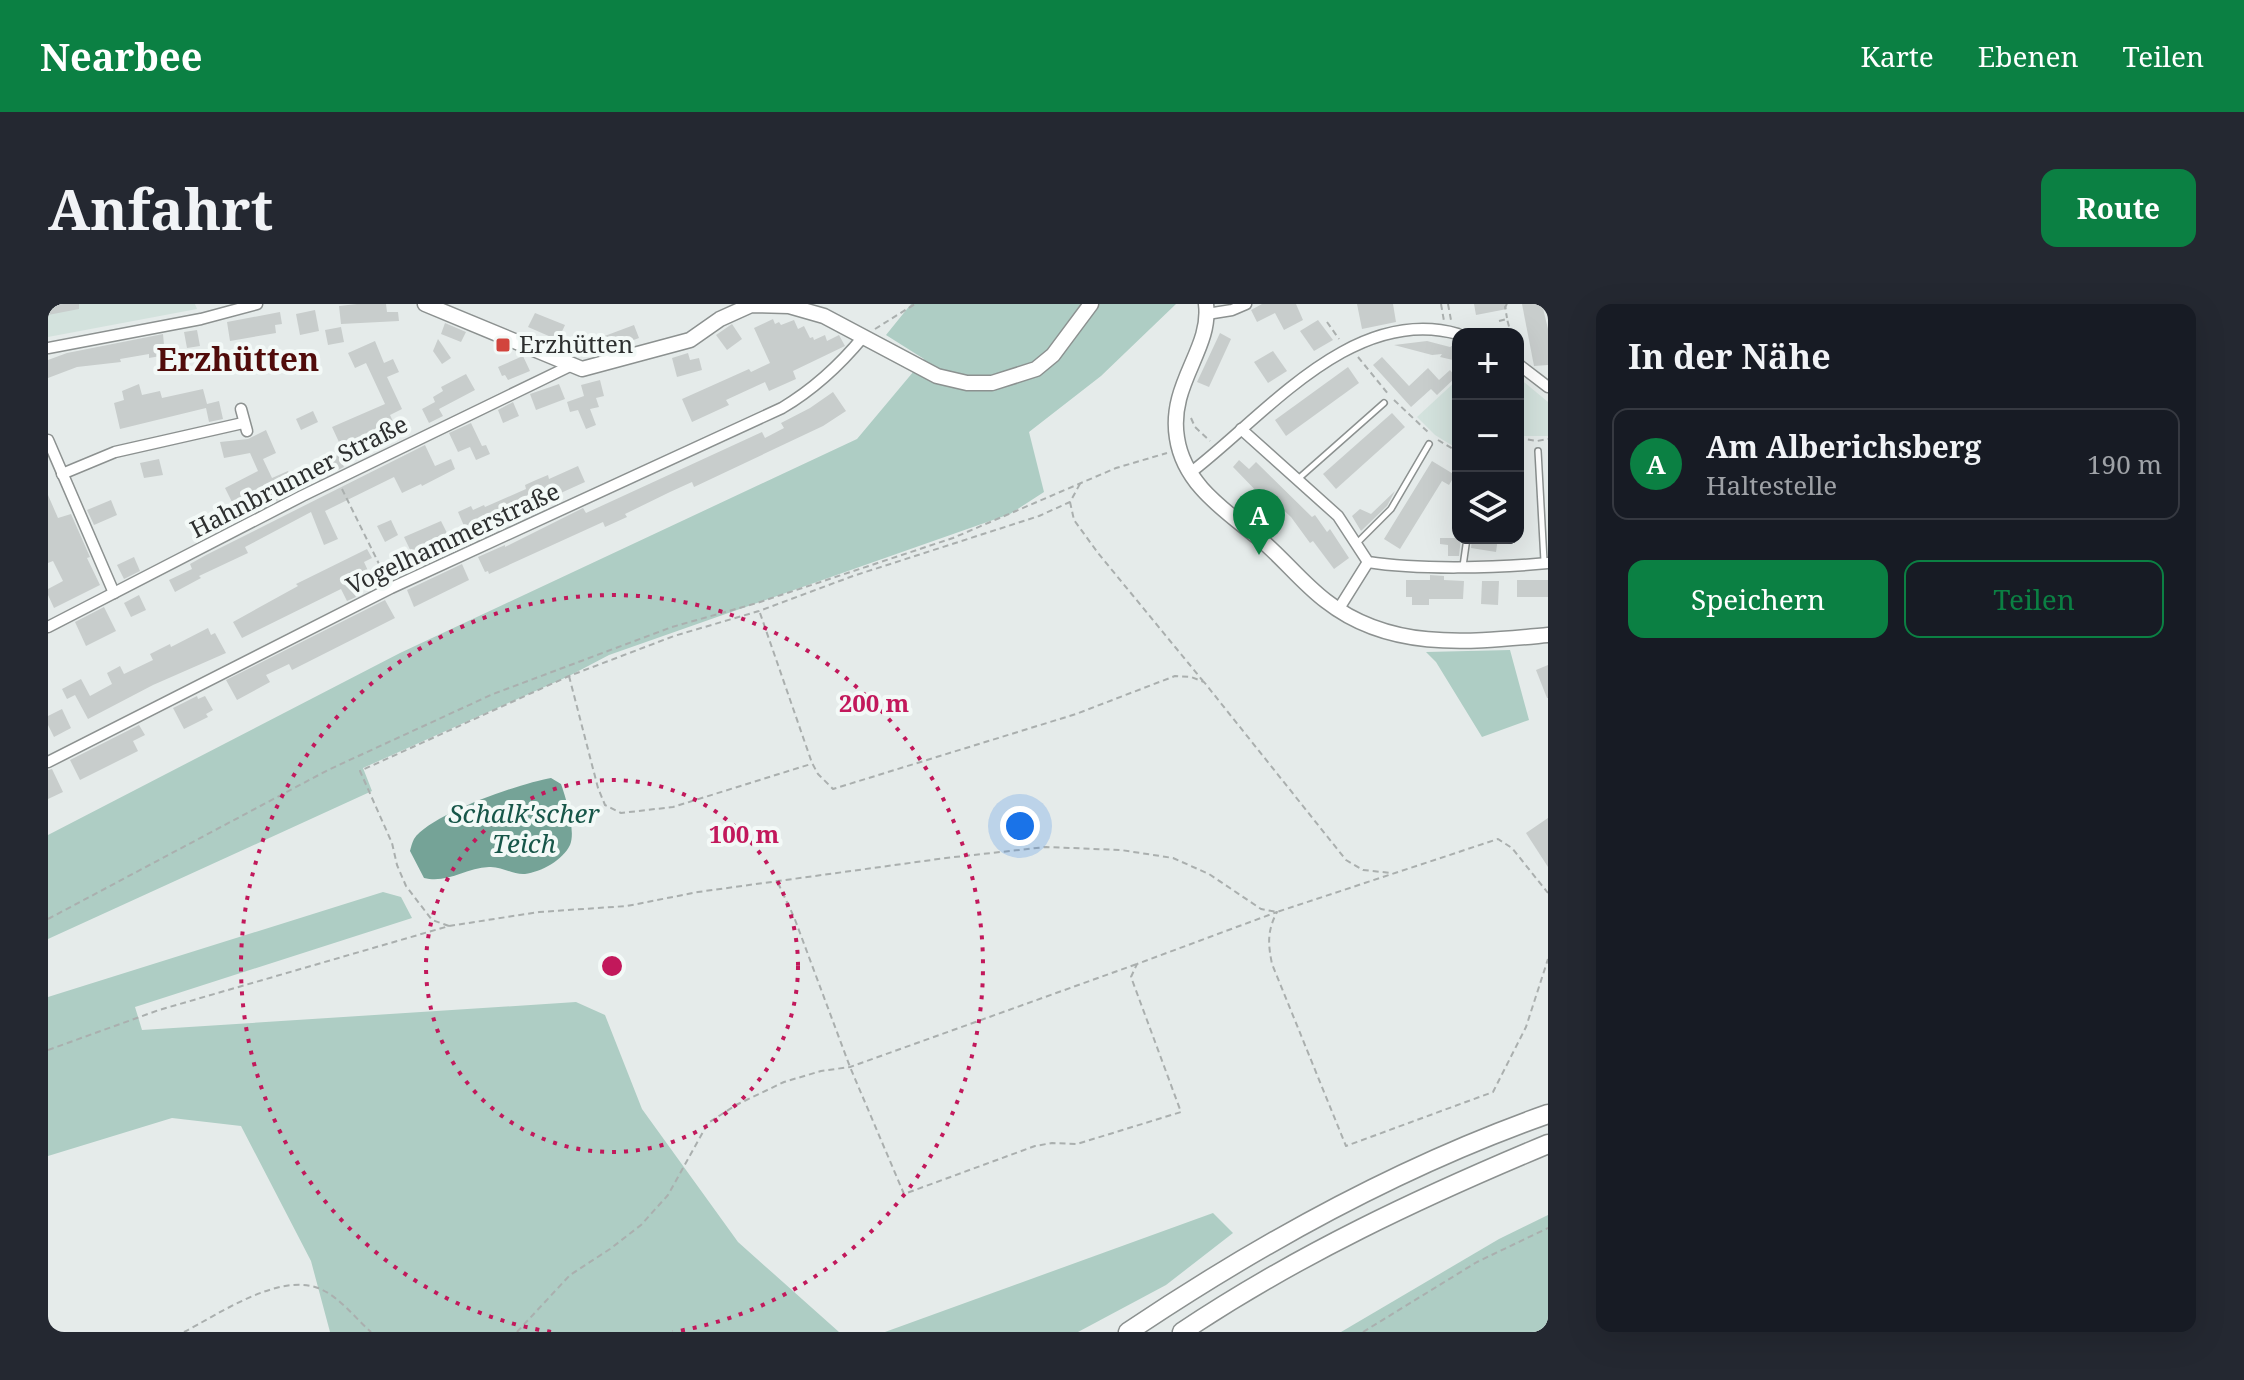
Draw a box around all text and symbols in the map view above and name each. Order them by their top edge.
text: Nearbee [40,30,203,82]
text: Karte [1860,37,1934,75]
text: Ebenen [1978,37,2079,75]
text: Teilen [2123,37,2204,75]
button: Route [2041,169,2196,247]
text: Anfahrt [48,170,273,246]
place label: Erzhütten [519,327,633,360]
map controls [1452,328,1524,544]
button: + [1452,328,1524,400]
text: In der Nähe [1628,333,1831,379]
marker: Erzhütten [494,336,512,354]
district label: Erzhütten [157,337,319,380]
button: − [1452,400,1524,472]
street label: Hahnbrunner Straße [184,406,413,545]
text: Am Alberichsberg [1706,426,1981,467]
text: A [1646,446,1666,482]
text: 190 m [2087,446,2162,482]
text: Haltestelle [1706,467,1837,503]
button: layers [1452,472,1524,544]
street label: Vogelhammerstraße [340,474,564,602]
pin: A [1233,489,1285,555]
button: Speichern [1628,560,1888,638]
button: Teilen [1904,560,2164,638]
text: 200 m [839,686,910,719]
water label: Schalk'scher Teich [448,795,600,861]
your location [1000,806,1040,846]
text: 100 m [709,817,780,850]
centre of rings [598,952,626,980]

